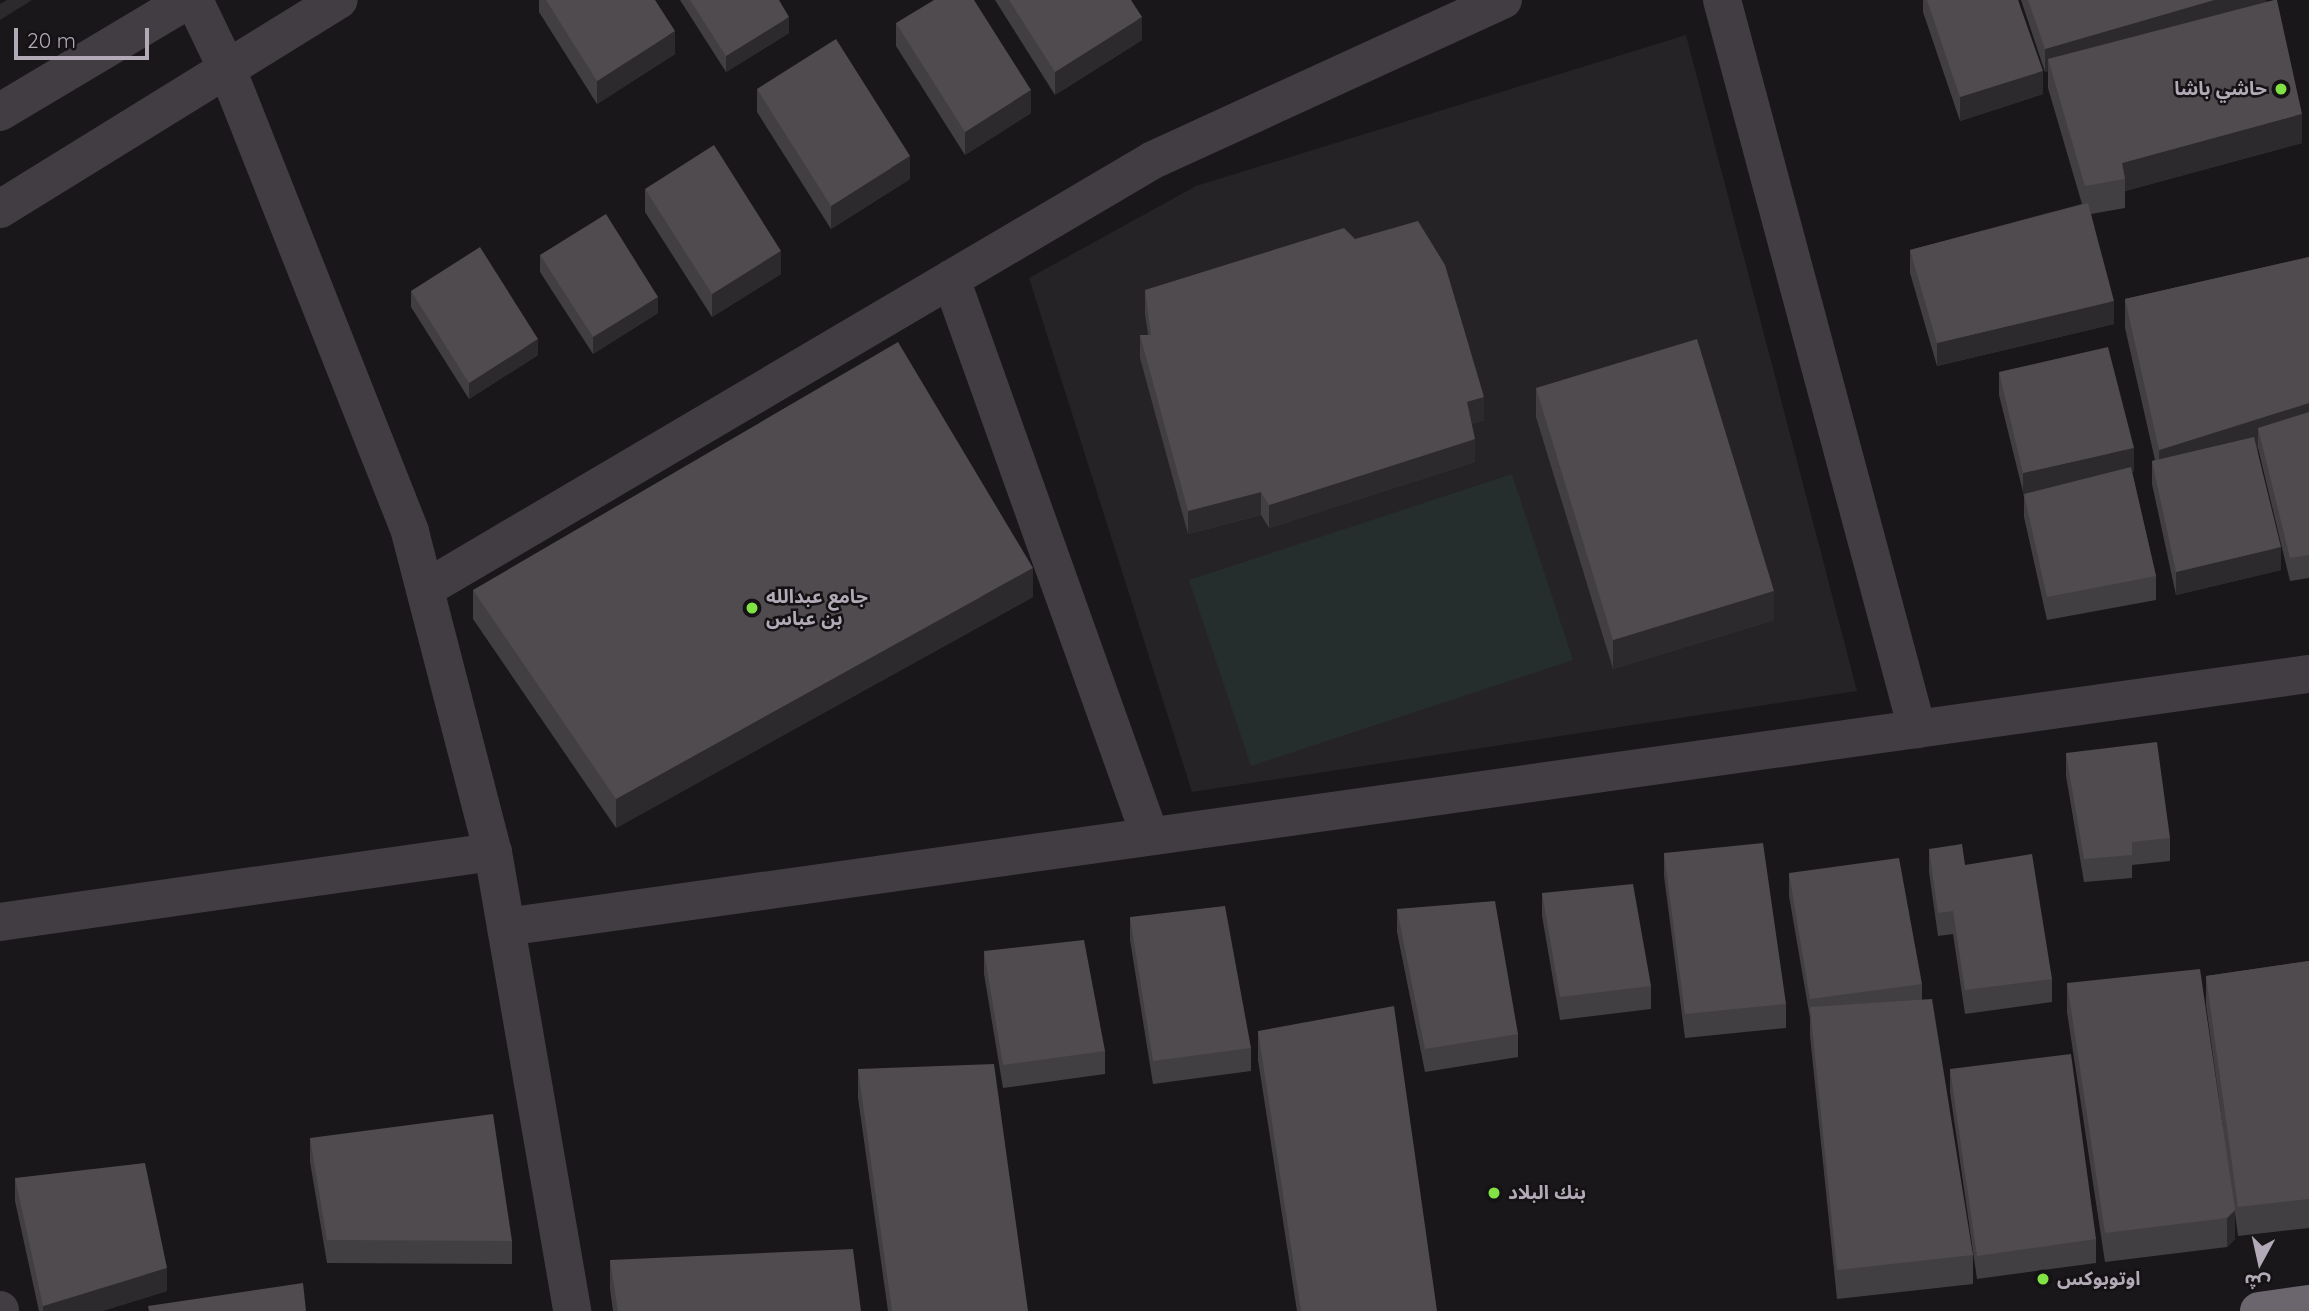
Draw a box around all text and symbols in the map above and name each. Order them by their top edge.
scale bar [18,14,152,58]
text: 20 m [27,27,76,53]
place label: حاشي باشا [2174,78,2267,100]
marker: حاشي باشا [2273,81,2289,97]
place label: جامع عبدالله بن عباس [766,586,868,630]
marker: جامع عبدالله بن عباس [744,600,760,616]
place label: بنك البلاد [1508,1182,1586,1204]
marker: بنك البلاد [1486,1185,1502,1201]
north arrow [2225,1227,2295,1297]
place label: اوتوبوكس [2057,1268,2140,1290]
text: ش [2243,1269,2272,1296]
marker: اوتوبوكس [2035,1271,2051,1287]

